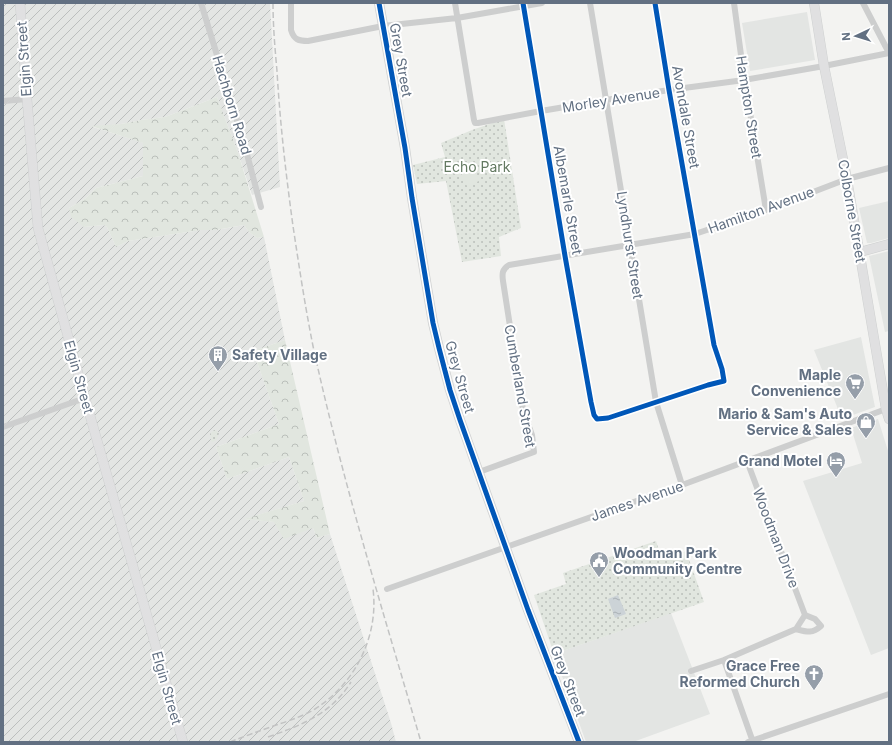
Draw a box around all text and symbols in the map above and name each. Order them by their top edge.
north arrow [836,16,876,56]
street label: Elgin Street [12,20,35,97]
street label: Grey Street [387,22,416,99]
text: N [839,32,853,41]
street label: Hachborn Road [209,53,256,157]
street label: Hampton Street [733,54,766,160]
street label: Avondale Street [669,64,704,170]
street label: Morley Avenue [561,83,661,116]
street label: Albemarle Street [551,144,587,256]
park label: Echo Park [444,158,511,175]
street label: Colborne Street [835,158,870,264]
street label: Hamilton Avenue [705,182,816,237]
street label: Lyndhurst Street [614,190,647,300]
street label: Cumberland Street [501,323,540,449]
street label: Elgin Street [61,338,98,416]
street label: Grey Street [442,339,479,416]
building icon: Safety Village [207,344,229,372]
place label: Safety Village [232,346,327,363]
place label: Maple Convenience [751,366,841,399]
supermarket icon: Maple Convenience [844,372,866,400]
place label: Mario & Sam's Auto Service & Sales [718,405,852,438]
shop icon: Mario & Sam's Auto Service & Sales [855,411,877,439]
hotel icon: Grand Motel [825,450,847,478]
place label: Grand Motel [738,452,822,469]
street label: James Avenue [588,477,685,524]
street label: Woodman Drive [750,486,803,590]
place label: Woodman Park Community Centre [613,544,742,577]
public building icon: Woodman Park Community Centre [588,550,610,578]
street label: Grey Street [547,643,590,719]
street label: Elgin Street [149,649,186,727]
place label: Grace Free Reformed Church [680,657,800,690]
church icon: Grace Free Reformed Church [803,663,825,691]

